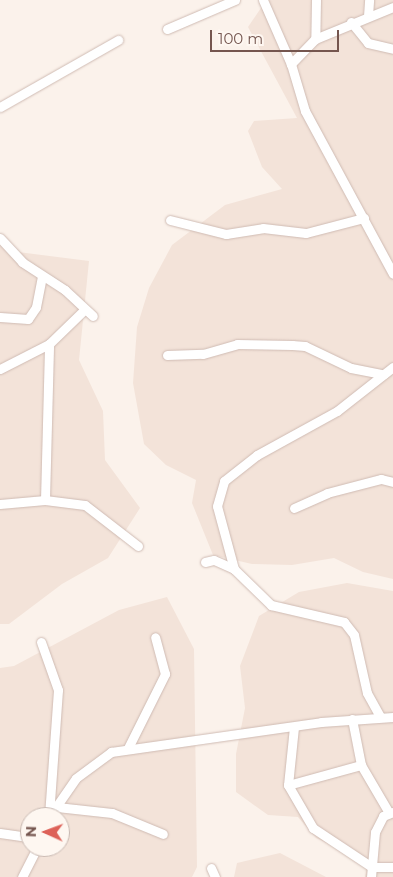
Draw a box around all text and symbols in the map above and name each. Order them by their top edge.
scale bar [213,20,342,52]
text: 100 m [218,29,263,48]
north arrow [20,807,70,857]
text: N [22,826,40,837]

